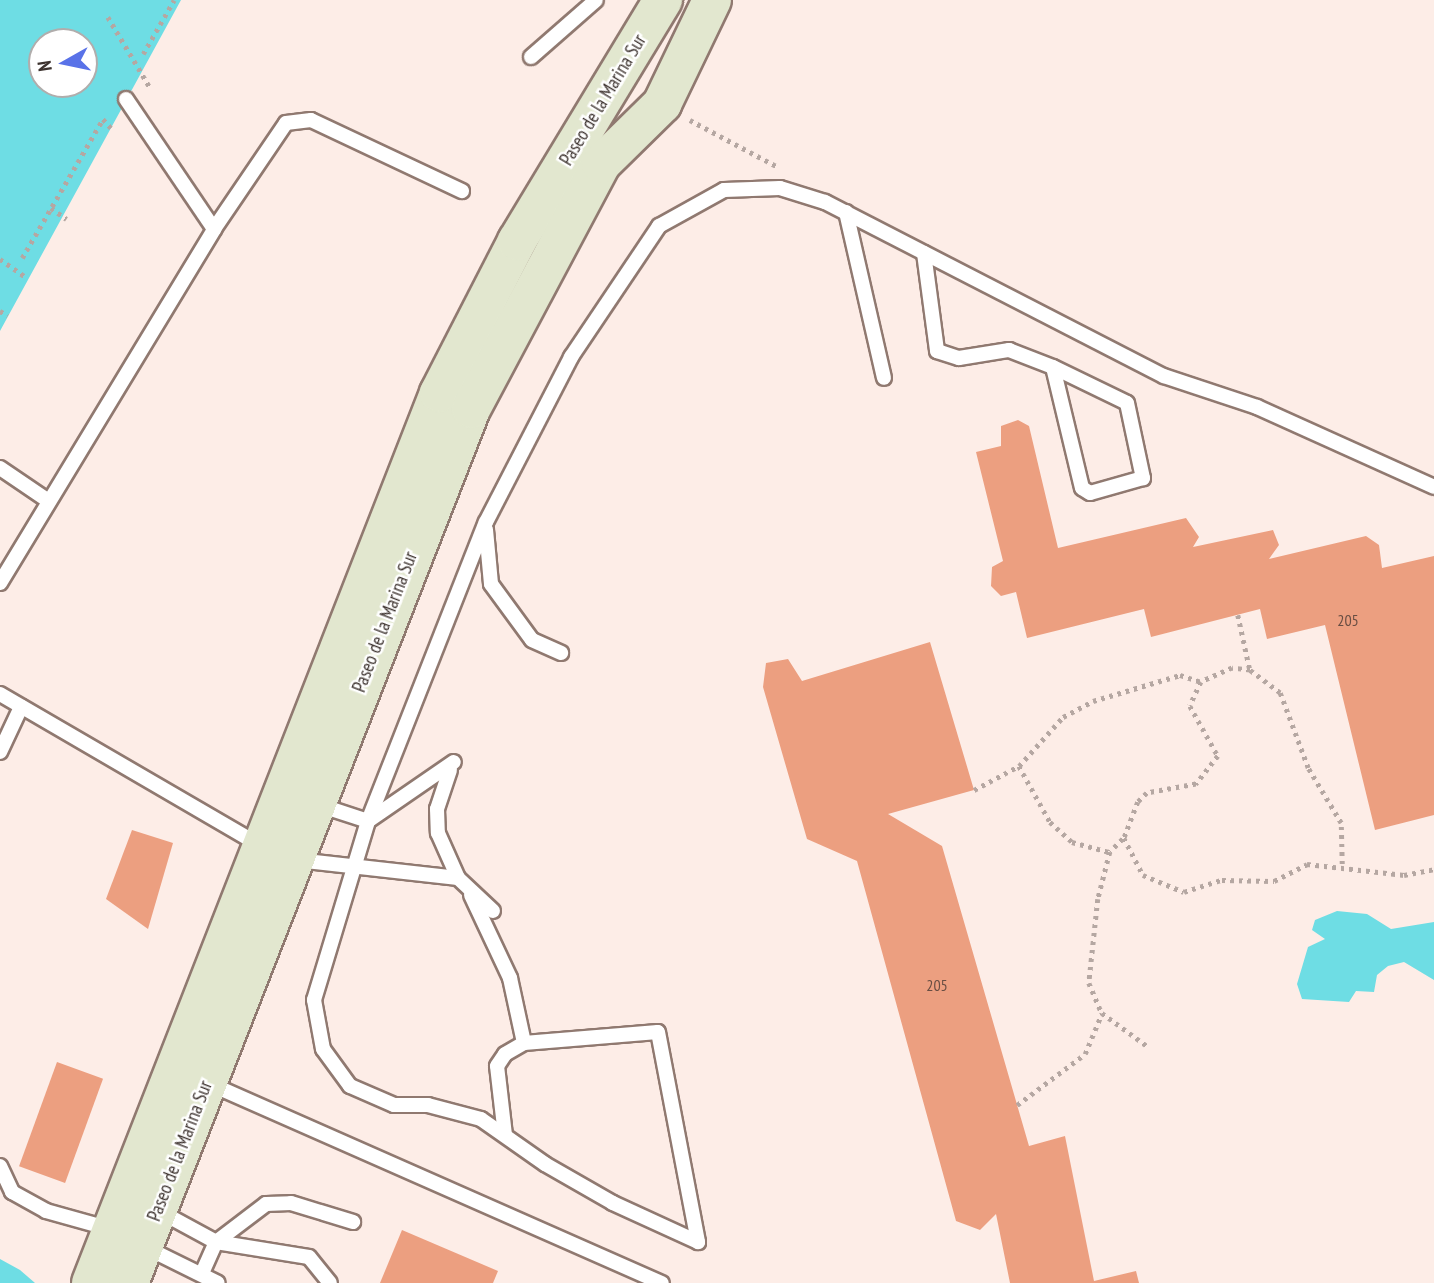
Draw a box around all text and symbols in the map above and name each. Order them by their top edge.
north arrow [28,28,98,98]
street label: Paseo de la Marina Sur [555,30,651,170]
text: N [32,59,57,73]
street label: Paseo de la Marina Sur [348,548,422,696]
house number: 205 [1337,610,1359,630]
house number: 205 [926,975,948,995]
street label: Paseo de la Marina Sur [143,1077,217,1225]

